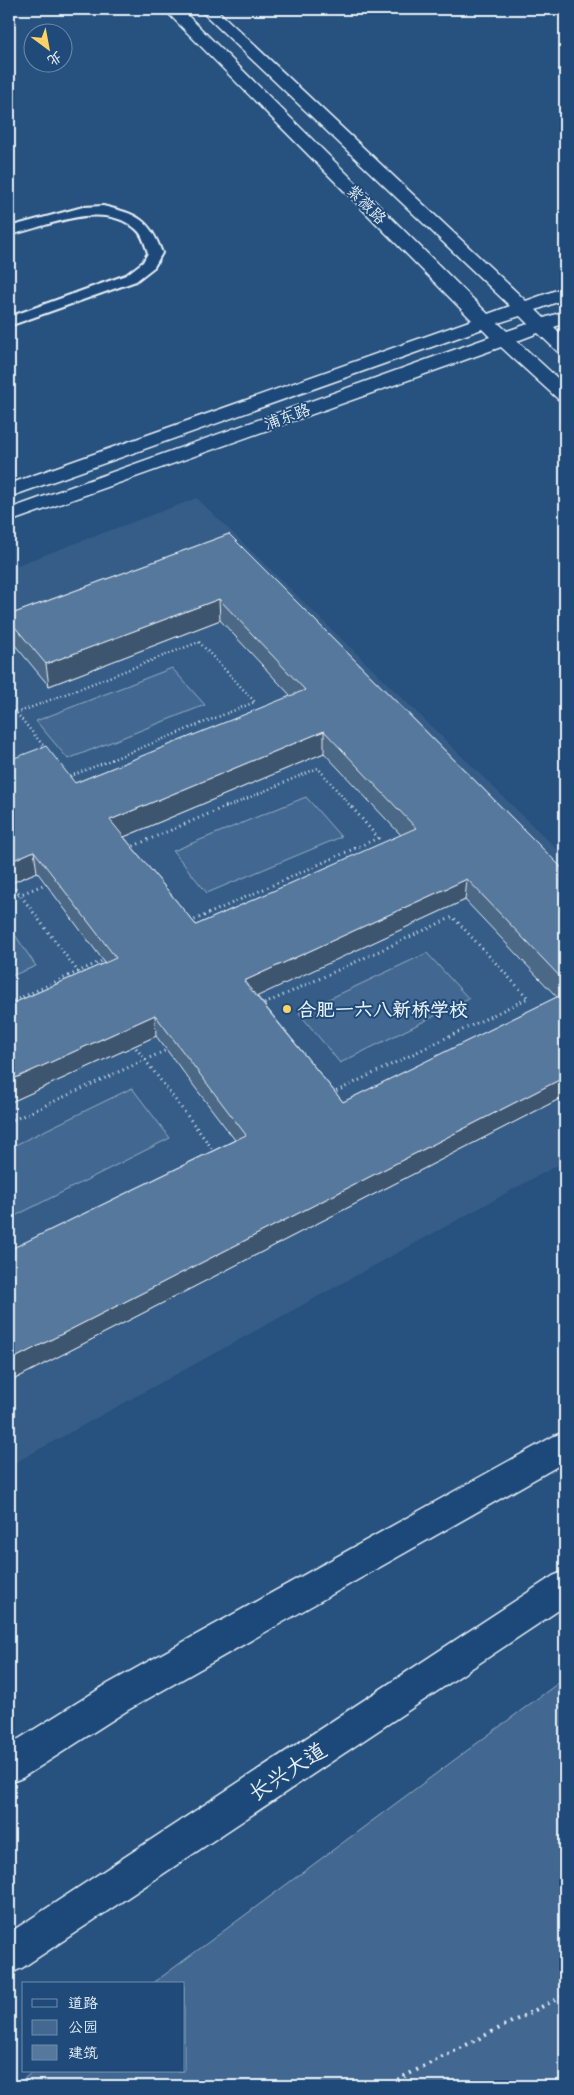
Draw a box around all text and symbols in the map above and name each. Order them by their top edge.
north arrow [22,22,72,72]
text: 北 [43,46,66,70]
street label: 紫薇路 [342,180,391,229]
street label: 浦东路 [261,398,314,435]
place label: 合肥一六八新桥学校 [297,997,468,1024]
marker: 合肥一六八新桥学校 [281,1003,293,1015]
street label: 长兴大道 [242,1735,333,1809]
legend [22,1982,185,2072]
text: 道路 [68,1993,98,2014]
text: 公园 [68,2017,98,2038]
text: 建筑 [68,2043,98,2064]

